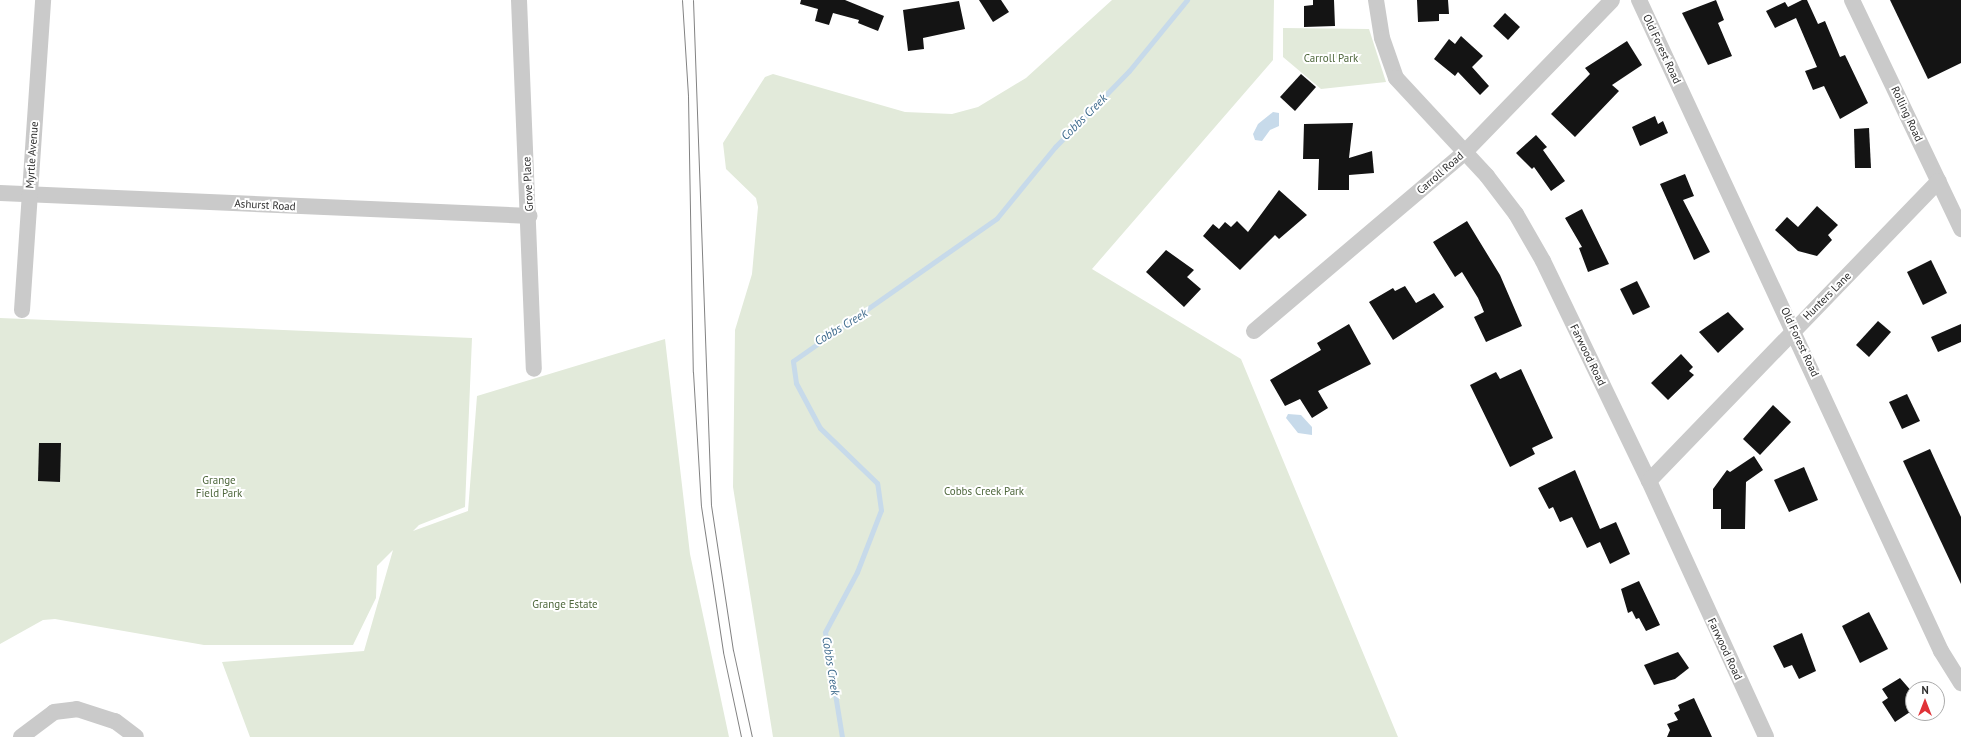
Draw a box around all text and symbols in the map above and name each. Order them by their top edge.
street label: Old Forest Road [1640,12,1684,86]
park label: Carroll Park [1304,51,1358,65]
street label: Rolling Road [1888,84,1926,144]
water label: Cobbs Creek [1058,91,1110,143]
street label: Myrtle Avenue [23,121,41,189]
street label: Carroll Road [1414,149,1466,197]
street label: Grove Place [520,156,536,212]
street label: Ashurst Road [234,197,296,213]
street label: Hunters Lane [1800,269,1854,323]
street label: Old Forest Road [1778,305,1822,379]
water label: Cobbs Creek [812,306,870,348]
street label: Farwood Road [1567,322,1609,388]
park label: Grange Field Park [196,474,242,500]
park label: Cobbs Creek Park [944,484,1024,498]
park label: Grange Estate [532,597,598,611]
street label: Farwood Road [1705,616,1745,682]
water label: Cobbs Creek [819,636,843,696]
north arrow [1905,681,1945,721]
text: N [1921,683,1929,697]

